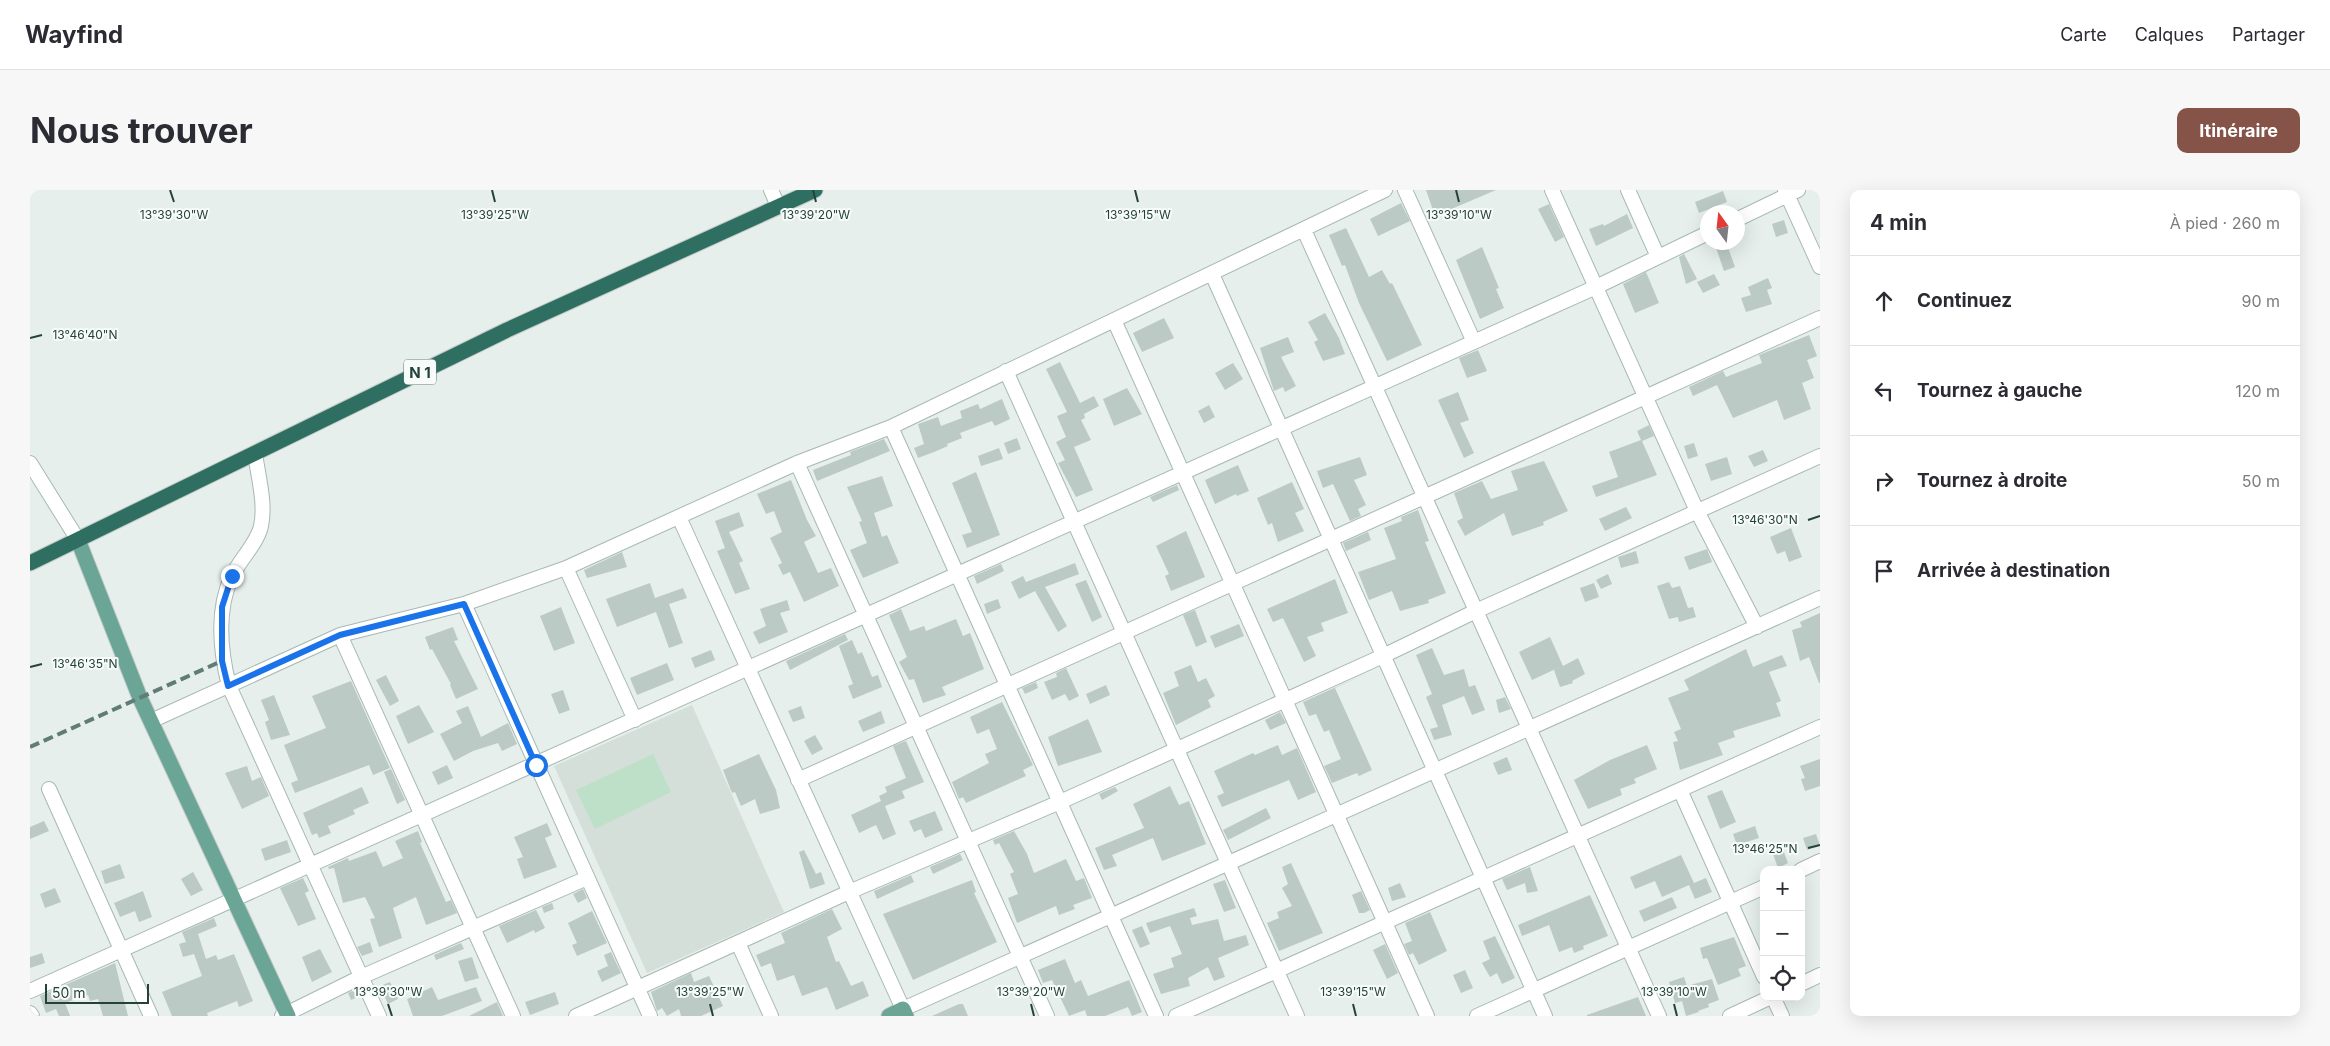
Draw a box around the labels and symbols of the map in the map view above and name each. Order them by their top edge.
north arrow [1700,205,1745,250]
text: 13°39'30"W [140,207,208,222]
text: 13°39'25"W [461,207,529,222]
text: 13°39'20"W [782,207,850,222]
text: 13°39'15"W [1105,207,1171,222]
text: 13°39'10"W [1426,207,1492,222]
text: 13°46'40"N [52,327,118,342]
road number: N 1 [404,360,436,384]
text: 13°46'30"N [1732,512,1798,527]
route end [221,565,244,588]
text: 13°46'35"N [52,656,118,671]
route start [525,754,548,777]
text: 13°46'25"N [1732,841,1798,856]
scale bar [45,981,149,1004]
text: 13°39'30"W [354,984,422,999]
text: 13°39'25"W [676,984,744,999]
text: 13°39'20"W [997,984,1065,999]
text: 13°39'15"W [1320,984,1386,999]
text: 13°39'10"W [1641,984,1707,999]

